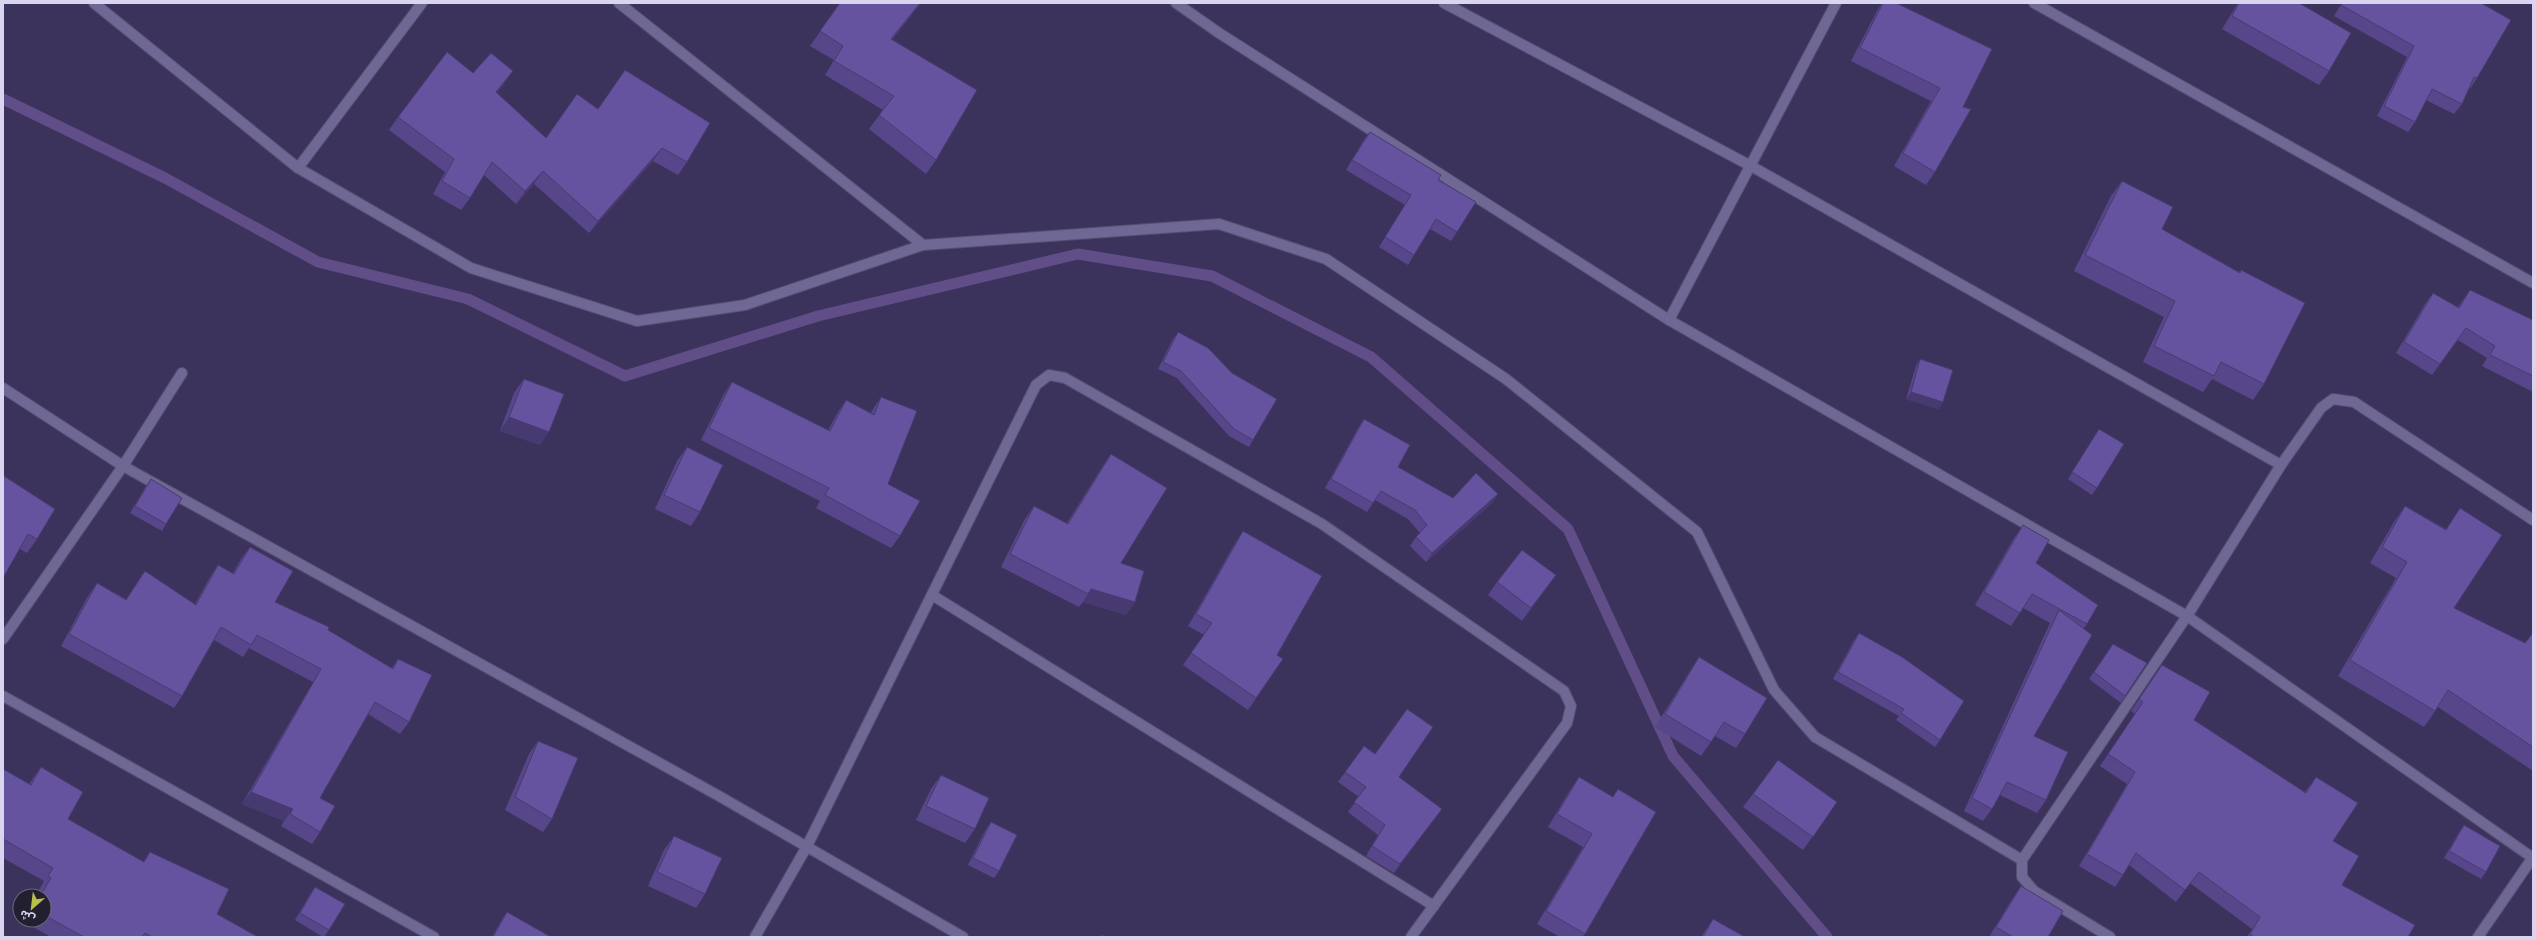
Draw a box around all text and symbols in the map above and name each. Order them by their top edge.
north arrow [12,888,52,928]
text: ش [18,907,37,926]

